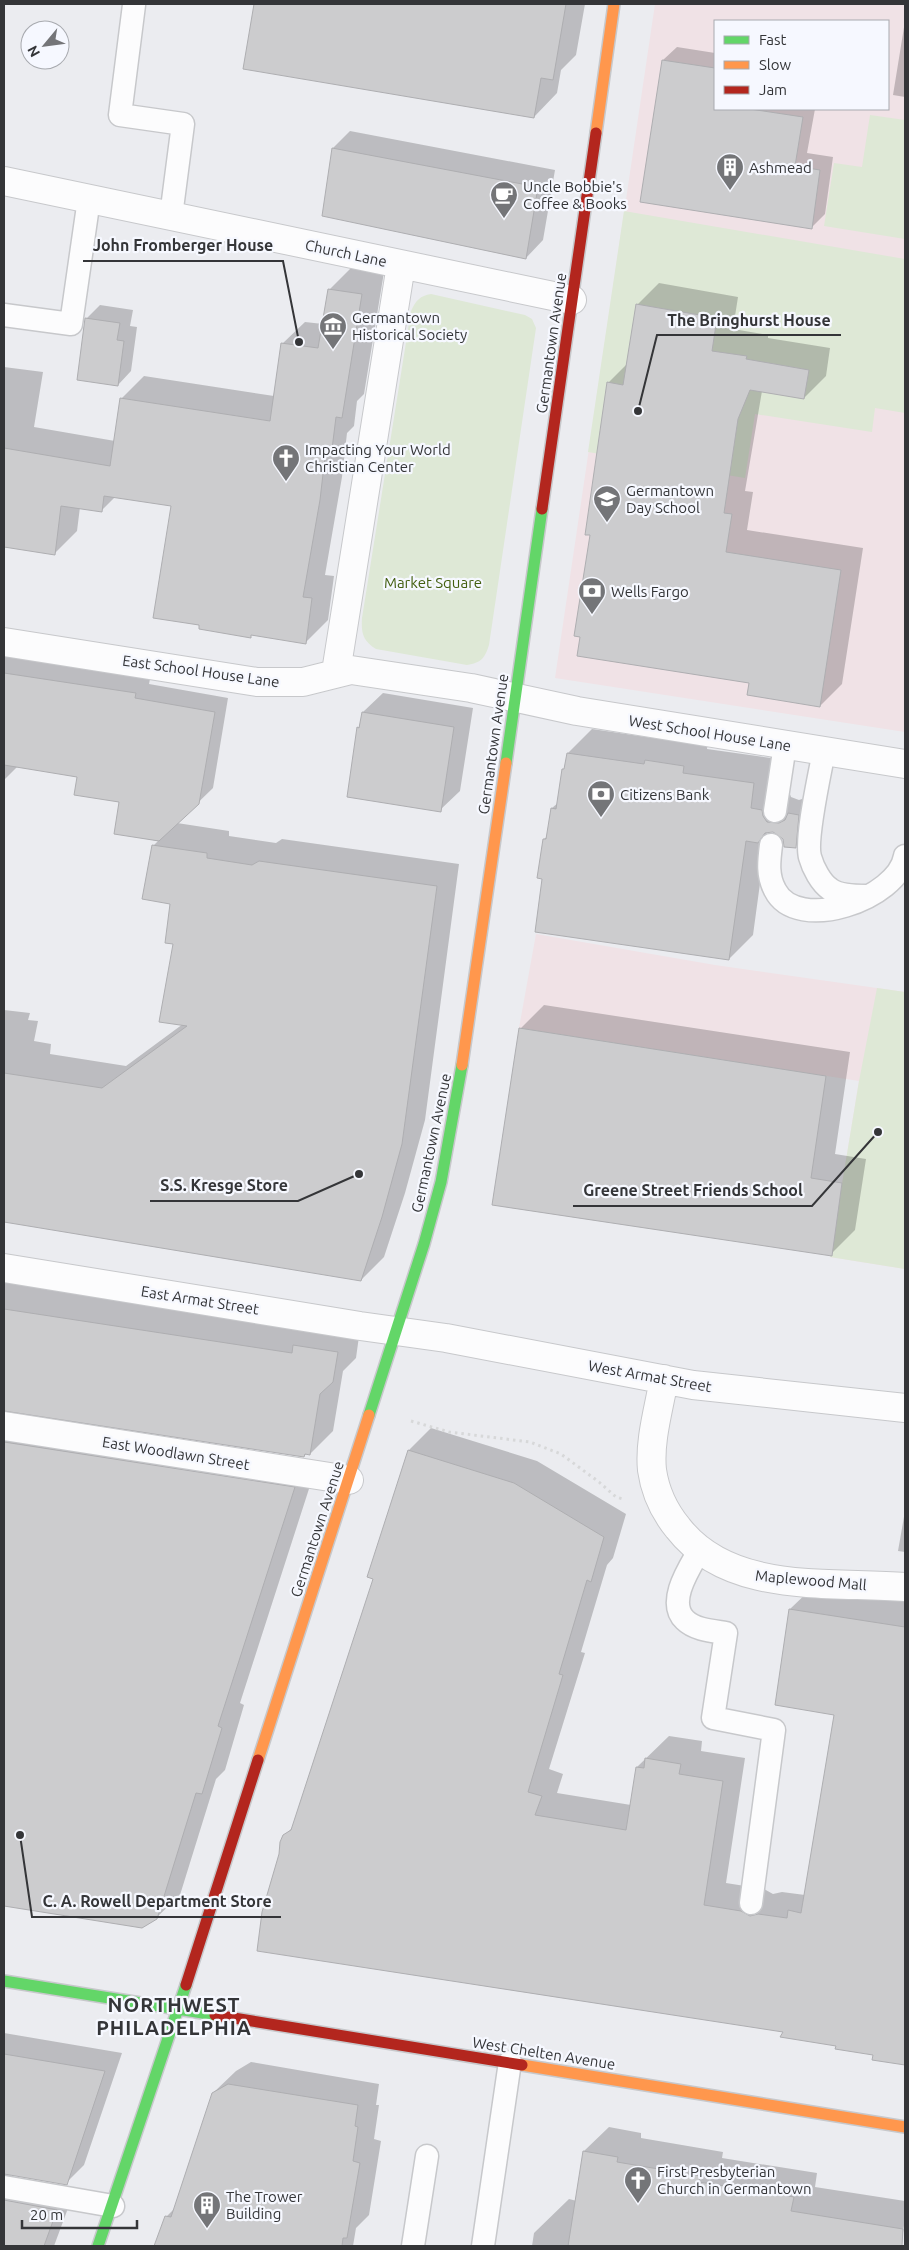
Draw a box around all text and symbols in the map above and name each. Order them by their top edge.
north arrow [20,20,70,70]
legend [714,20,889,110]
text: Fast [759,31,787,48]
text: N [24,43,43,60]
text: Slow [759,56,792,73]
text: Jam [759,81,787,98]
building icon: Ashmead [715,152,745,191]
place label: Ashmead [749,159,812,176]
place label: Uncle Bobbie's Coffee & Books [523,178,627,212]
cafe icon: Uncle Bobbie's Coffee & Books [489,180,519,219]
callout: John Fromberger House [83,230,283,261]
text: John Fromberger House [93,236,273,254]
street label: Church Lane [304,236,388,270]
street label: Germantown Avenue [533,272,569,414]
callout: The Bringhurst House [657,304,841,335]
place label: Germantown Historical Society [352,309,467,343]
museum icon: Germantown Historical Society [318,311,348,350]
text: The Bringhurst House [667,311,831,329]
place label: Impacting Your World Christian Center [305,441,451,475]
church icon: Impacting Your World Christian Center [271,443,301,482]
place label: Germantown Day School [626,482,714,516]
school or university icon: Germantown Day School [592,484,622,523]
park label: Market Square [384,574,482,591]
bank icon: Wells Fargo [577,576,607,615]
place label: Wells Fargo [611,583,689,600]
street label: East School House Lane [121,652,281,690]
street label: Germantown Avenue [475,673,511,815]
street label: West School House Lane [628,712,792,754]
bank icon: Citizens Bank [586,779,616,818]
place label: Citizens Bank [620,786,710,803]
street label: Germantown Avenue [408,1072,454,1214]
callout: S.S. Kresge Store [150,1170,298,1201]
callout: Greene Street Friends School [573,1175,812,1206]
text: S.S. Kresge Store [160,1176,288,1194]
text: Greene Street Friends School [583,1181,803,1199]
street label: East Armat Street [140,1282,260,1318]
street label: West Armat Street [587,1357,713,1395]
street label: East Woodlawn Street [101,1433,251,1473]
street label: Germantown Avenue [287,1459,347,1599]
street label: Maplewood Mall [755,1567,867,1593]
callout: C. A. Rowell Department Store [32,1886,281,1917]
text: C. A. Rowell Department Store [42,1892,272,1910]
district label: NORTHWEST PHILADELPHIA [96,1993,252,2039]
street label: West Chelten Avenue [471,2033,617,2073]
place label: First Presbyterian Church in Germantown [657,2163,812,2197]
church icon: First Presbyterian Church in Germantown [623,2165,653,2204]
place label: The Trower Building [226,2188,303,2222]
building icon: The Trower Building [192,2190,222,2229]
scale bar [22,2198,138,2230]
text: 20 m [30,2206,63,2223]

